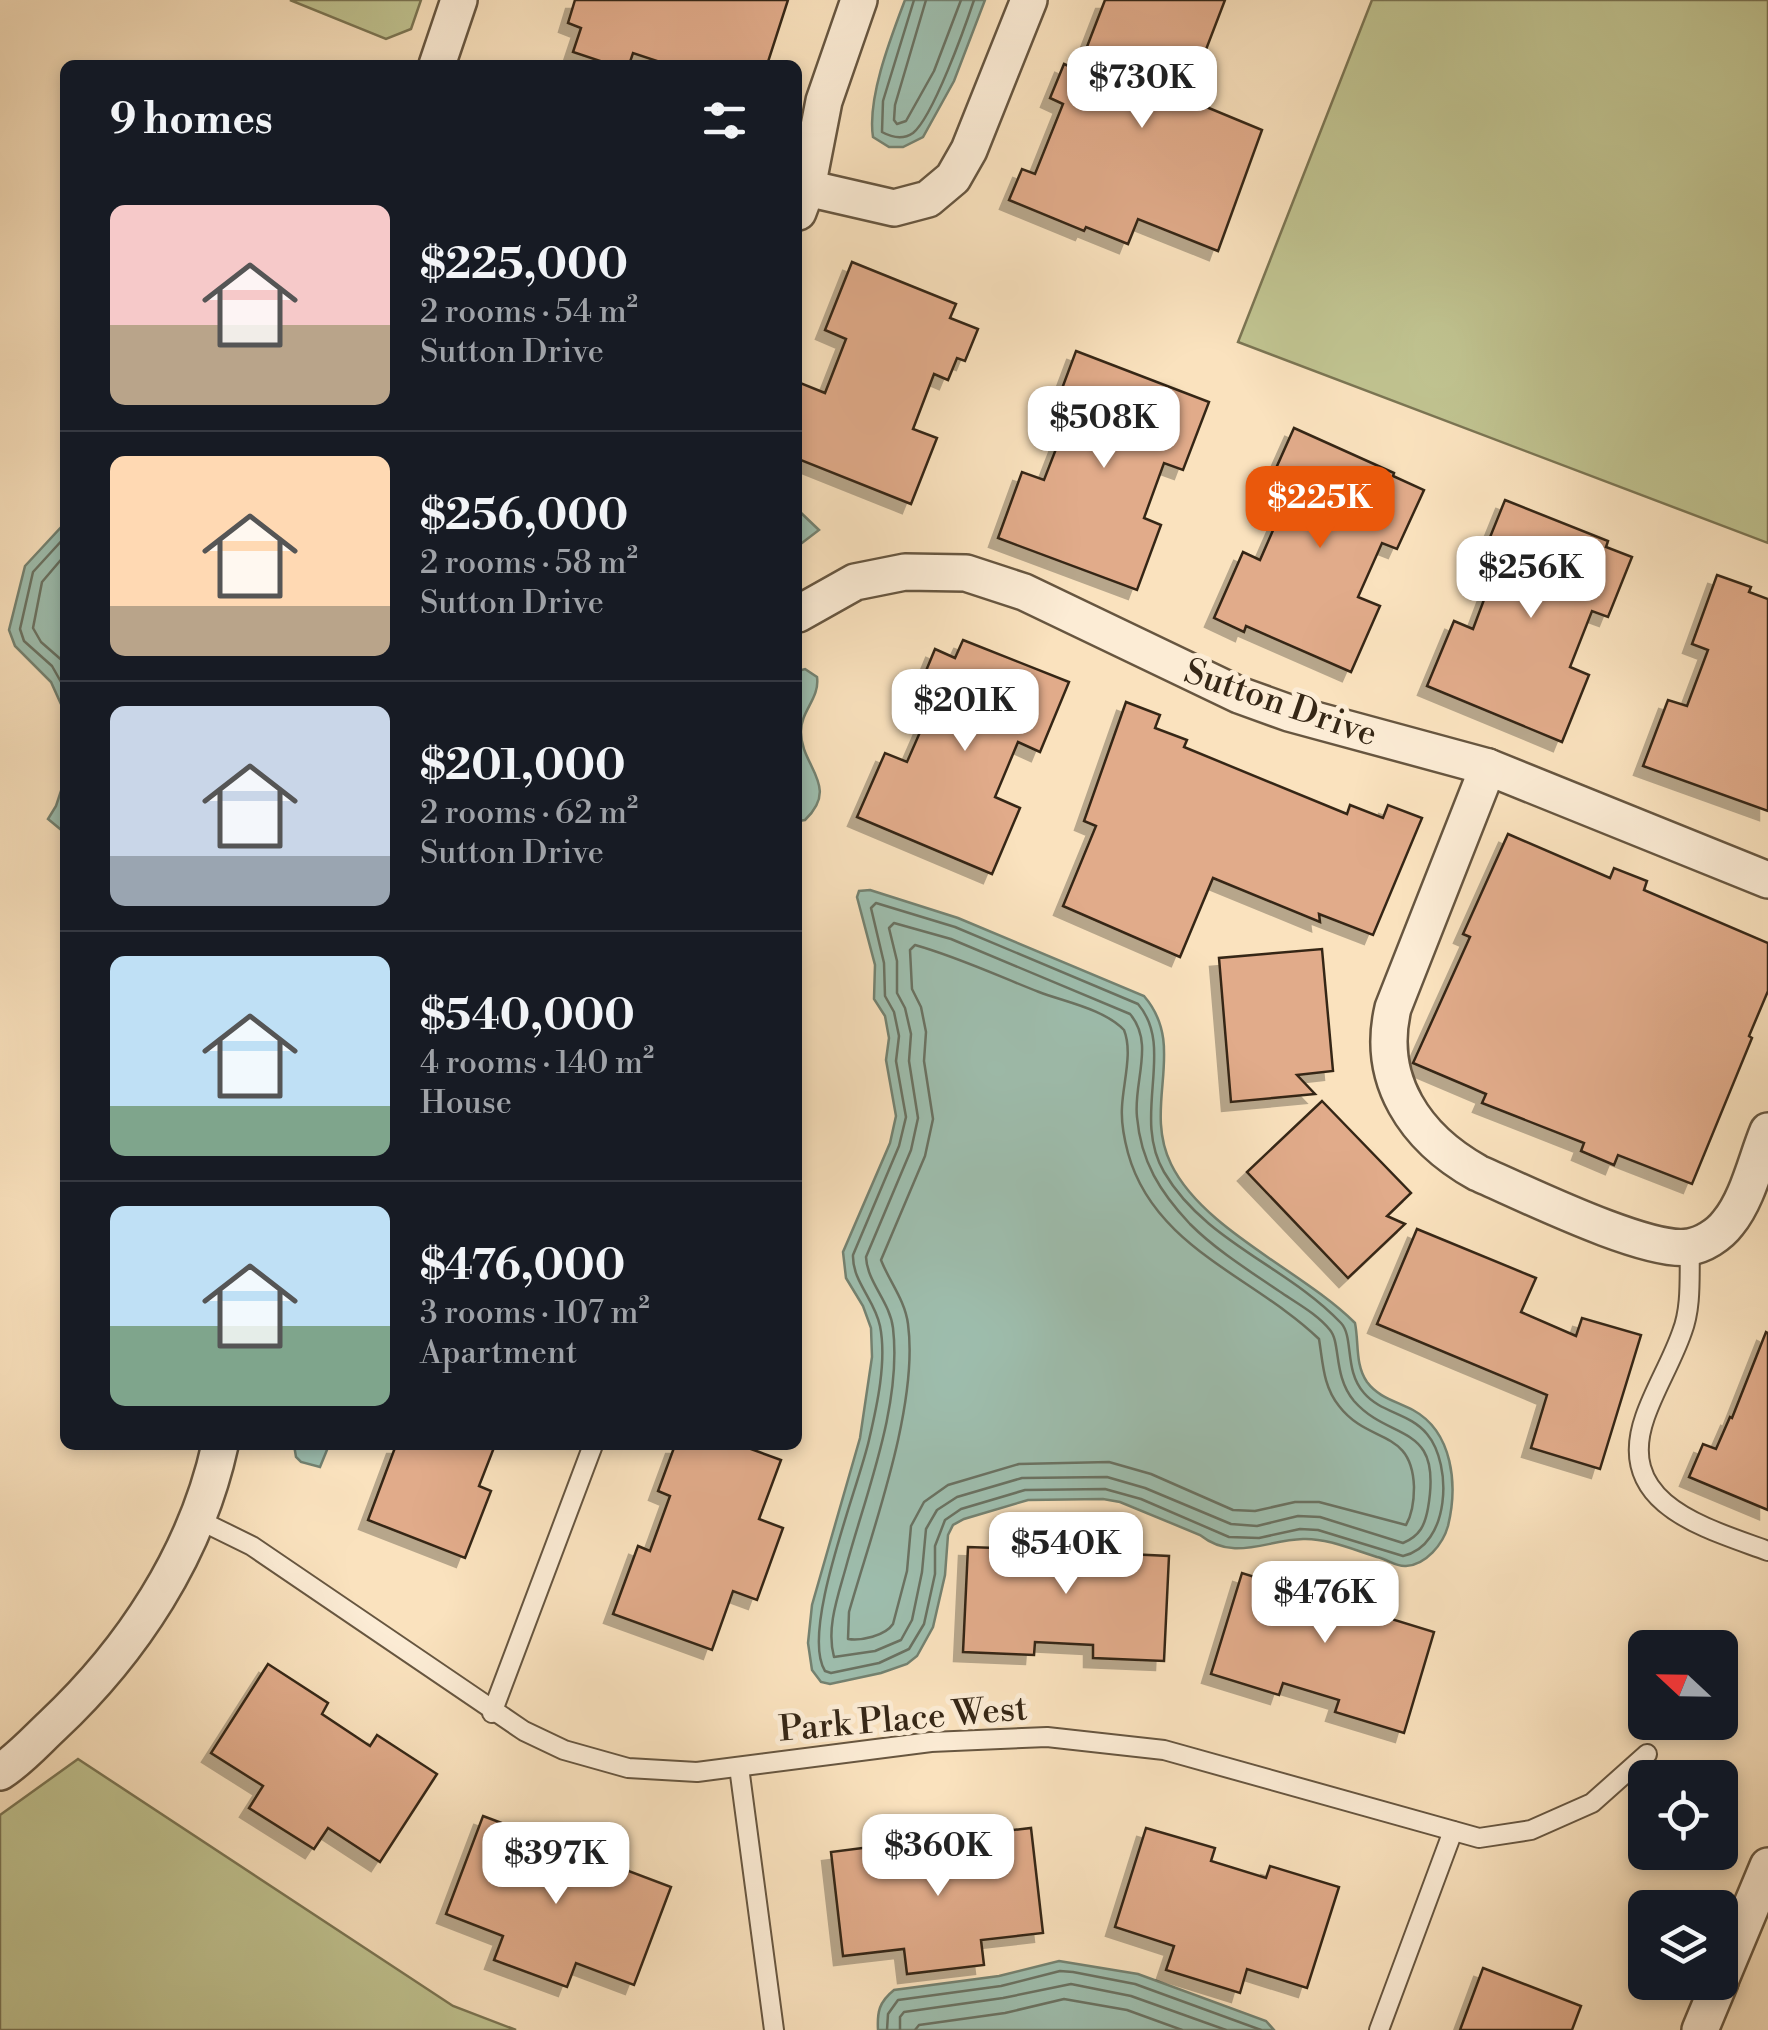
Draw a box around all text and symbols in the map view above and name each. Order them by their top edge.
pin: $730K [1072,46,1212,131]
text: $730K [1089,58,1195,98]
icon: filters [697,93,752,148]
text: 9 homes [110,94,273,147]
text: $225,000 [420,239,628,292]
icon: home [190,245,310,365]
text: 2 rooms · 54 m² [420,292,638,332]
text: Sutton Drive [420,332,604,372]
pin: $508K [1034,386,1174,471]
text: $508K [1050,398,1158,438]
pin: $225K [1250,466,1390,551]
text: $225K [1268,478,1372,518]
text: $256,000 [420,490,628,543]
icon: home [190,496,310,616]
pin: $256K [1461,536,1601,621]
text: 2 rooms · 58 m² [420,543,638,583]
text: $256K [1479,548,1583,588]
text: Sutton Drive [420,583,604,623]
street label: Sutton Drive [1178,650,1383,757]
pin: $201K [895,669,1035,754]
text: $201K [914,681,1016,721]
text: $201,000 [420,740,626,793]
icon: home [190,746,310,866]
text: 2 rooms · 62 m² [420,793,638,833]
text: Sutton Drive [420,833,604,873]
text: $540,000 [420,990,635,1043]
icon: home [190,996,310,1116]
text: 4 rooms · 140 m² [420,1043,654,1083]
text: House [420,1083,512,1123]
text: $476,000 [420,1240,625,1293]
icon: home [190,1246,310,1366]
text: 3 rooms · 107 m² [420,1293,650,1333]
text: Apartment [420,1333,577,1373]
pin: $540K [996,1512,1136,1597]
text: $540K [1011,1524,1121,1564]
pin: $476K [1255,1561,1395,1646]
text: $476K [1274,1573,1376,1613]
north arrow [1628,1630,1738,1740]
map controls [1628,1630,1738,2000]
street label: Park Place West [777,1687,1029,1752]
button: locate [1628,1760,1738,1870]
pin: $360K [868,1814,1008,1899]
pin: $397K [486,1822,626,1907]
text: $360K [884,1826,992,1866]
text: $397K [504,1834,608,1874]
button: layers [1628,1890,1738,2000]

